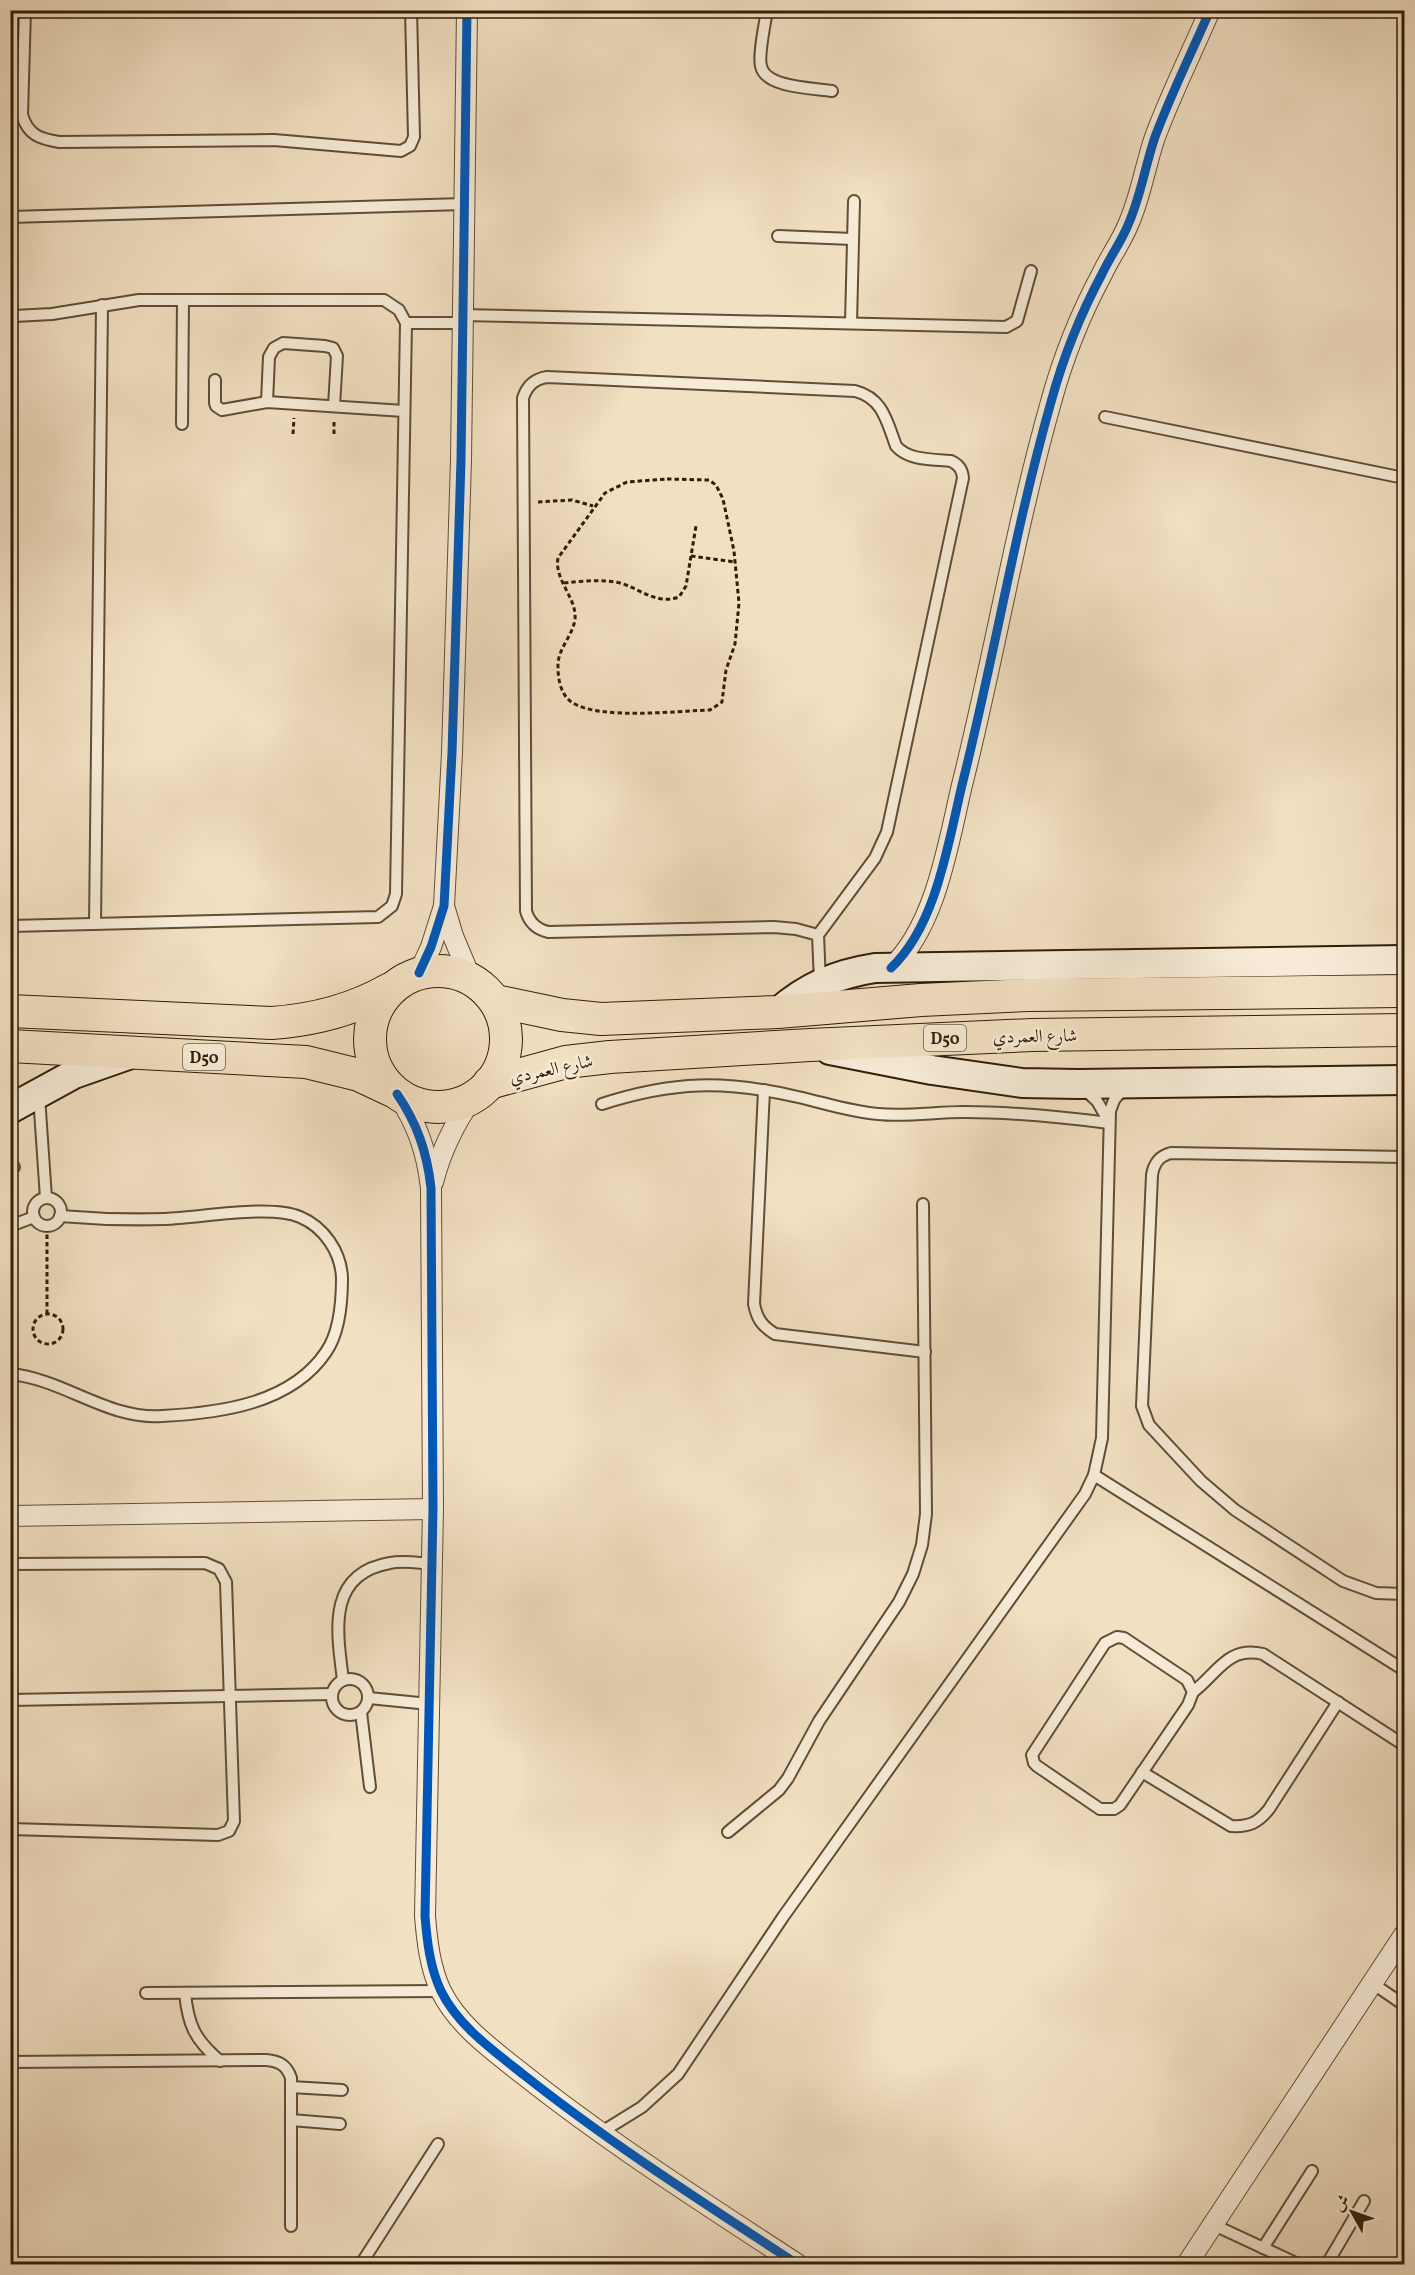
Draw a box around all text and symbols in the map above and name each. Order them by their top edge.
street label: شارع العمردي [992,1024,1078,1052]
road number: D50 [924,1025,966,1051]
road number: D50 [183,1044,225,1070]
street label: شارع العمردي [507,1049,596,1092]
north arrow [1322,2182,1382,2242]
text: ش [1329,2190,1356,2217]

